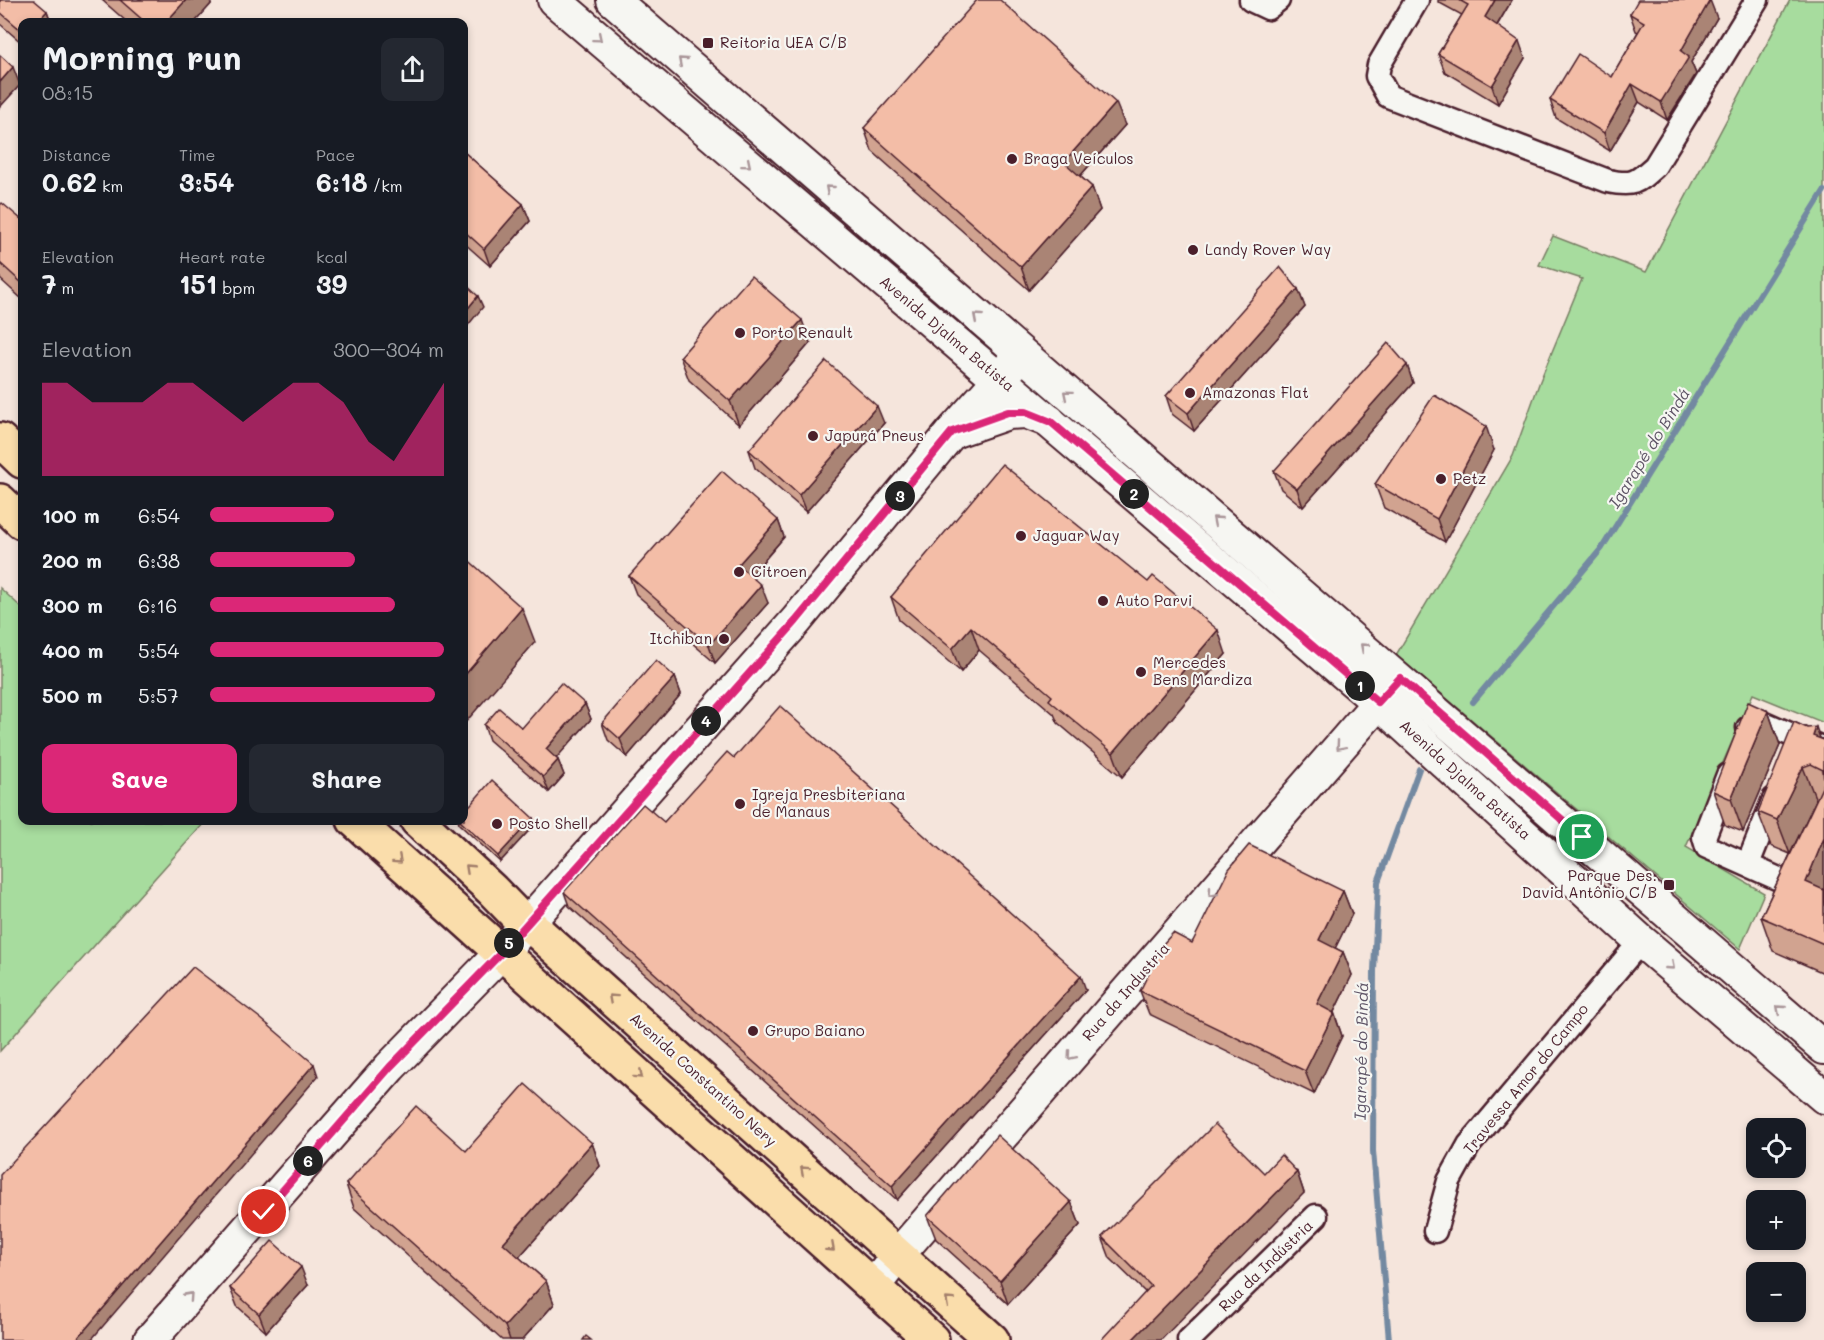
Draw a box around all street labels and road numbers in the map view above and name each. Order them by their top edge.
street label: Avenida Djalma Batista [876,271,1019,396]
street label: Avenida Djalma Batista [1396,715,1536,844]
street label: Rua da Industria [1077,938,1173,1045]
street label: Travessa Amor do Campo [1458,999,1592,1158]
street label: Avenida Constantino Nery [626,1008,781,1151]
street label: Rua da Indústria [1214,1215,1317,1315]

